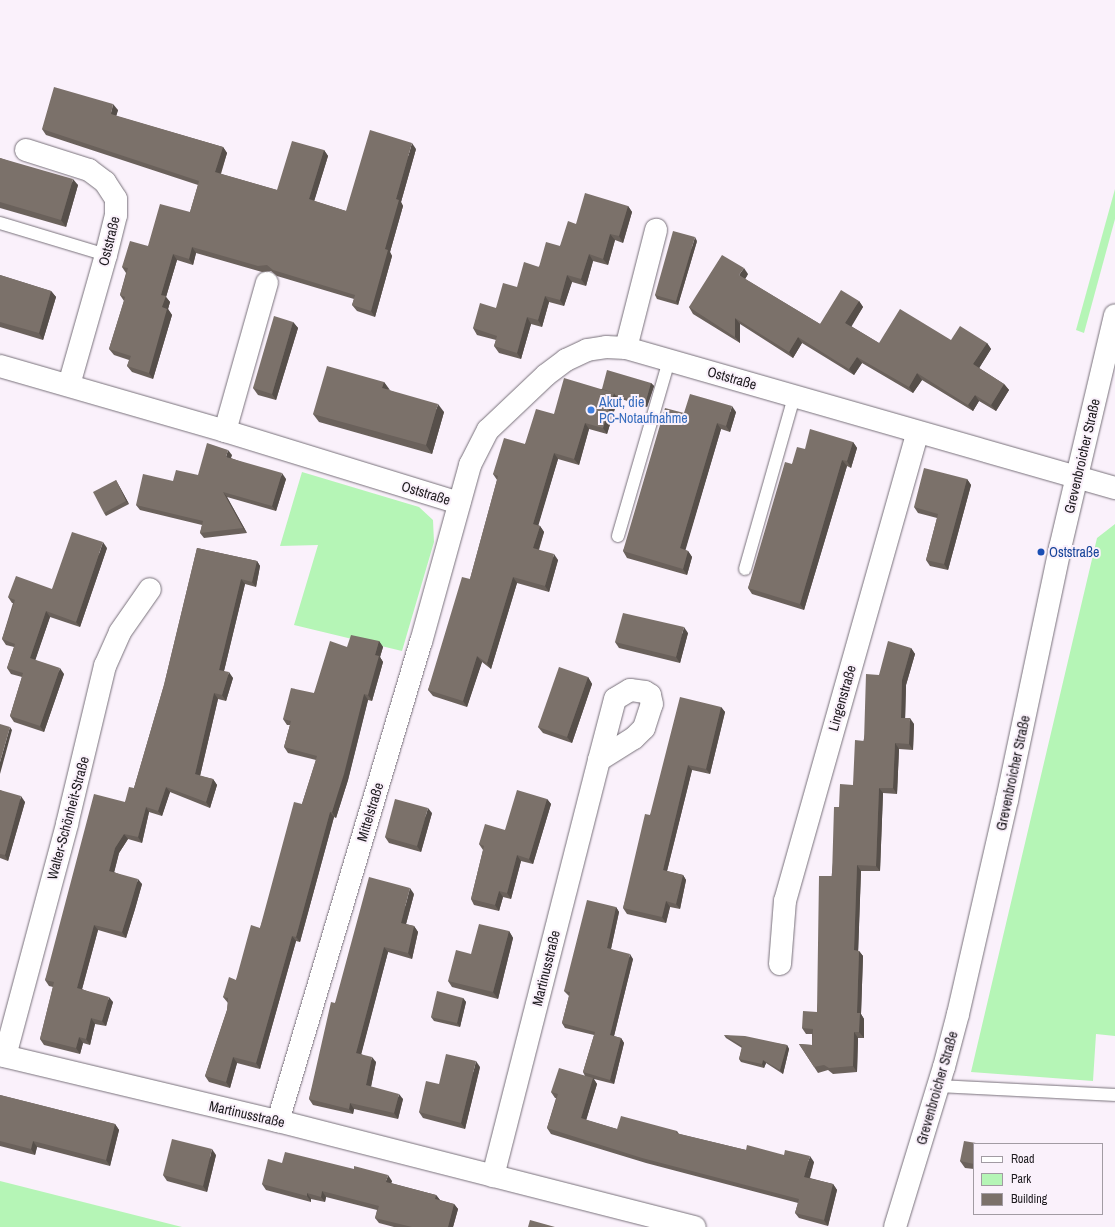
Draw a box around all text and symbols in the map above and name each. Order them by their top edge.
street label: Oststraße [95,215,123,267]
street label: Oststraße [705,363,759,393]
place label: Akut, die PC-Notaufnahme [599,394,688,426]
street label: Grevenbroicher Straße [1061,397,1103,515]
marker: Akut, die PC-Notaufnahme [586,405,596,415]
street label: Oststraße [399,478,453,508]
place label: Oststraße [1049,544,1099,560]
marker: Oststraße [1036,547,1046,557]
street label: Lingenstraße [825,663,859,733]
street label: Grevenbroicher Straße [993,714,1033,832]
street label: Walter-Schönheit-Straße [44,755,92,881]
street label: Mittelstraße [353,781,387,843]
street label: Martinusstraße [529,929,563,1007]
street label: Grevenbroicher Straße [913,1029,961,1147]
street label: Martinusstraße [208,1097,286,1131]
legend [973,1143,1103,1215]
text: Road [1011,1151,1035,1167]
text: Park [1011,1171,1031,1187]
text: Building [1011,1191,1047,1207]

